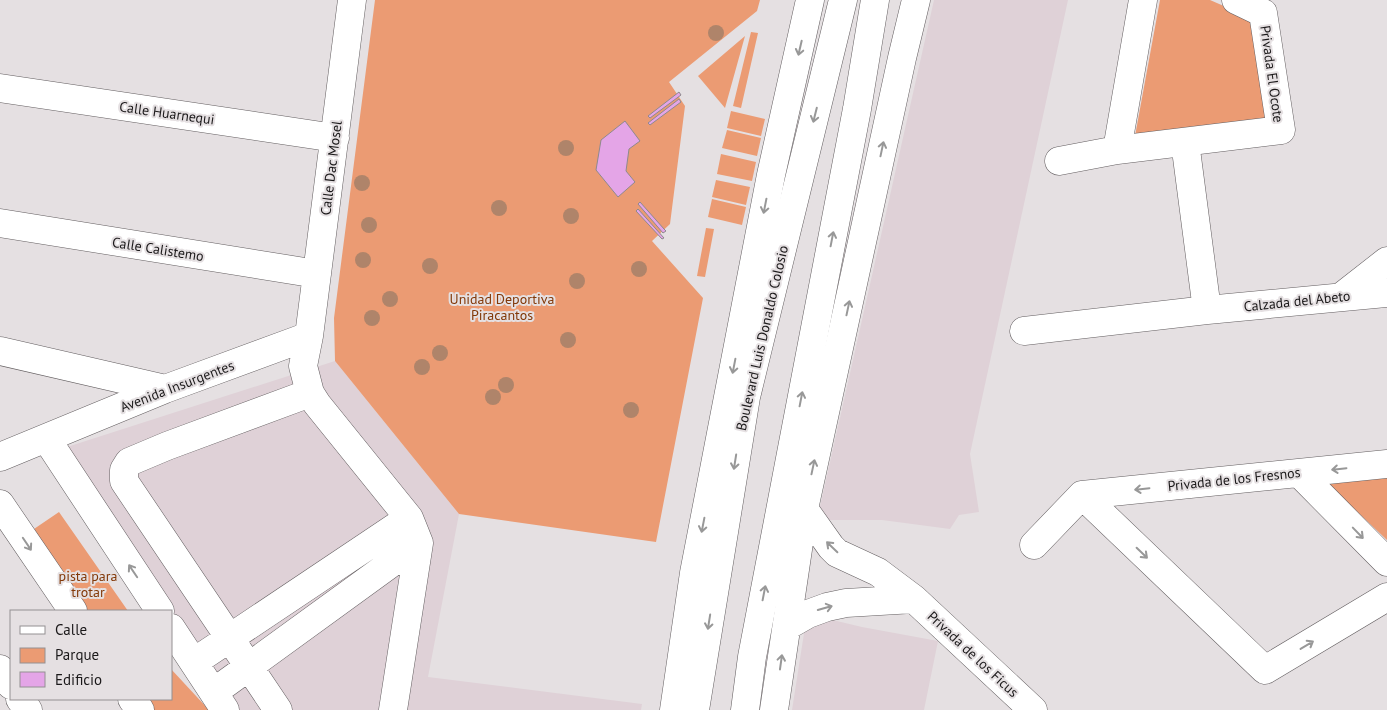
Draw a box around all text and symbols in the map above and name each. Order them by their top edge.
street label: Privada El Ocote [1256,24,1288,124]
one-way arrow [794,39,804,55]
street label: Calle Huarnequi [118,97,216,129]
one-way arrow [810,107,819,123]
street label: Calle Dac Mosel [316,120,346,216]
one-way arrow [878,142,887,158]
one-way arrow [760,198,769,214]
one-way arrow [828,232,837,248]
street label: Calle Calistemo [111,233,205,265]
street label: Boulevard Luis Donaldo Colosio [732,244,792,432]
street label: Calzada del Abeto [1243,286,1351,316]
park label: Unidad Deportiva Piracantos [450,290,555,324]
one-way arrow [843,301,853,317]
street label: Avenida Insurgentes [117,356,237,416]
one-way arrow [729,357,738,373]
one-way arrow [797,391,807,407]
one-way arrow [730,454,740,470]
one-way arrow [809,459,818,475]
street label: Privada de los Fresnos [1167,463,1301,495]
one-way arrow [1331,464,1347,474]
one-way arrow [1134,484,1150,494]
one-way arrow [698,517,707,533]
one-way arrow [1352,526,1364,539]
one-way arrow [22,537,32,551]
one-way arrow [826,541,838,553]
one-way arrow [1136,547,1149,559]
one-way arrow [128,564,138,578]
park label: pista para trotar [59,567,117,601]
one-way arrow [760,585,770,601]
one-way arrow [816,603,832,613]
street label: Privada de los Ficus [924,607,1022,701]
legend [10,610,172,700]
one-way arrow [703,614,713,630]
text: Calle [55,620,87,639]
one-way arrow [1299,639,1313,649]
text: Parque [55,645,99,664]
one-way arrow [777,654,787,670]
text: Edificio [55,670,102,689]

